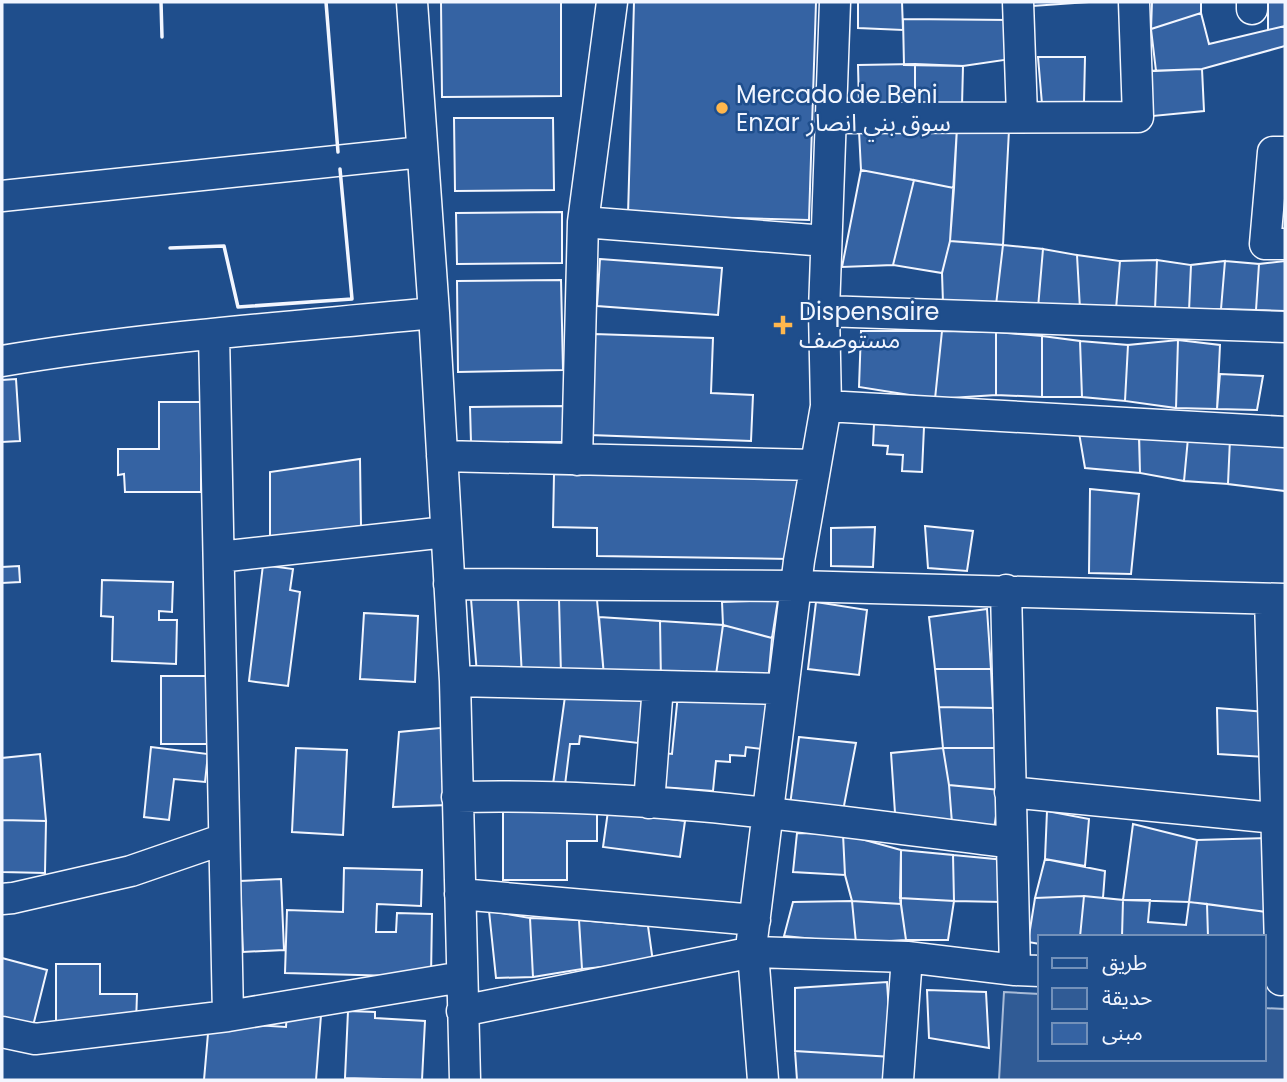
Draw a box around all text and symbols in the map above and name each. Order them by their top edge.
place label: Mercado de Beni Enzar سوق بني انصار [736,78,951,141]
marker: Mercado de Beni Enzar سوق بني انصار [714,100,730,116]
place label: Dispensaire مستوصف [799,295,939,356]
marker: Dispensaire مستوصف [773,315,793,335]
legend [1038,935,1266,1061]
text: طريق [1102,948,1147,977]
text: حديقة [1102,983,1152,1012]
text: مبنى [1102,1018,1143,1047]

